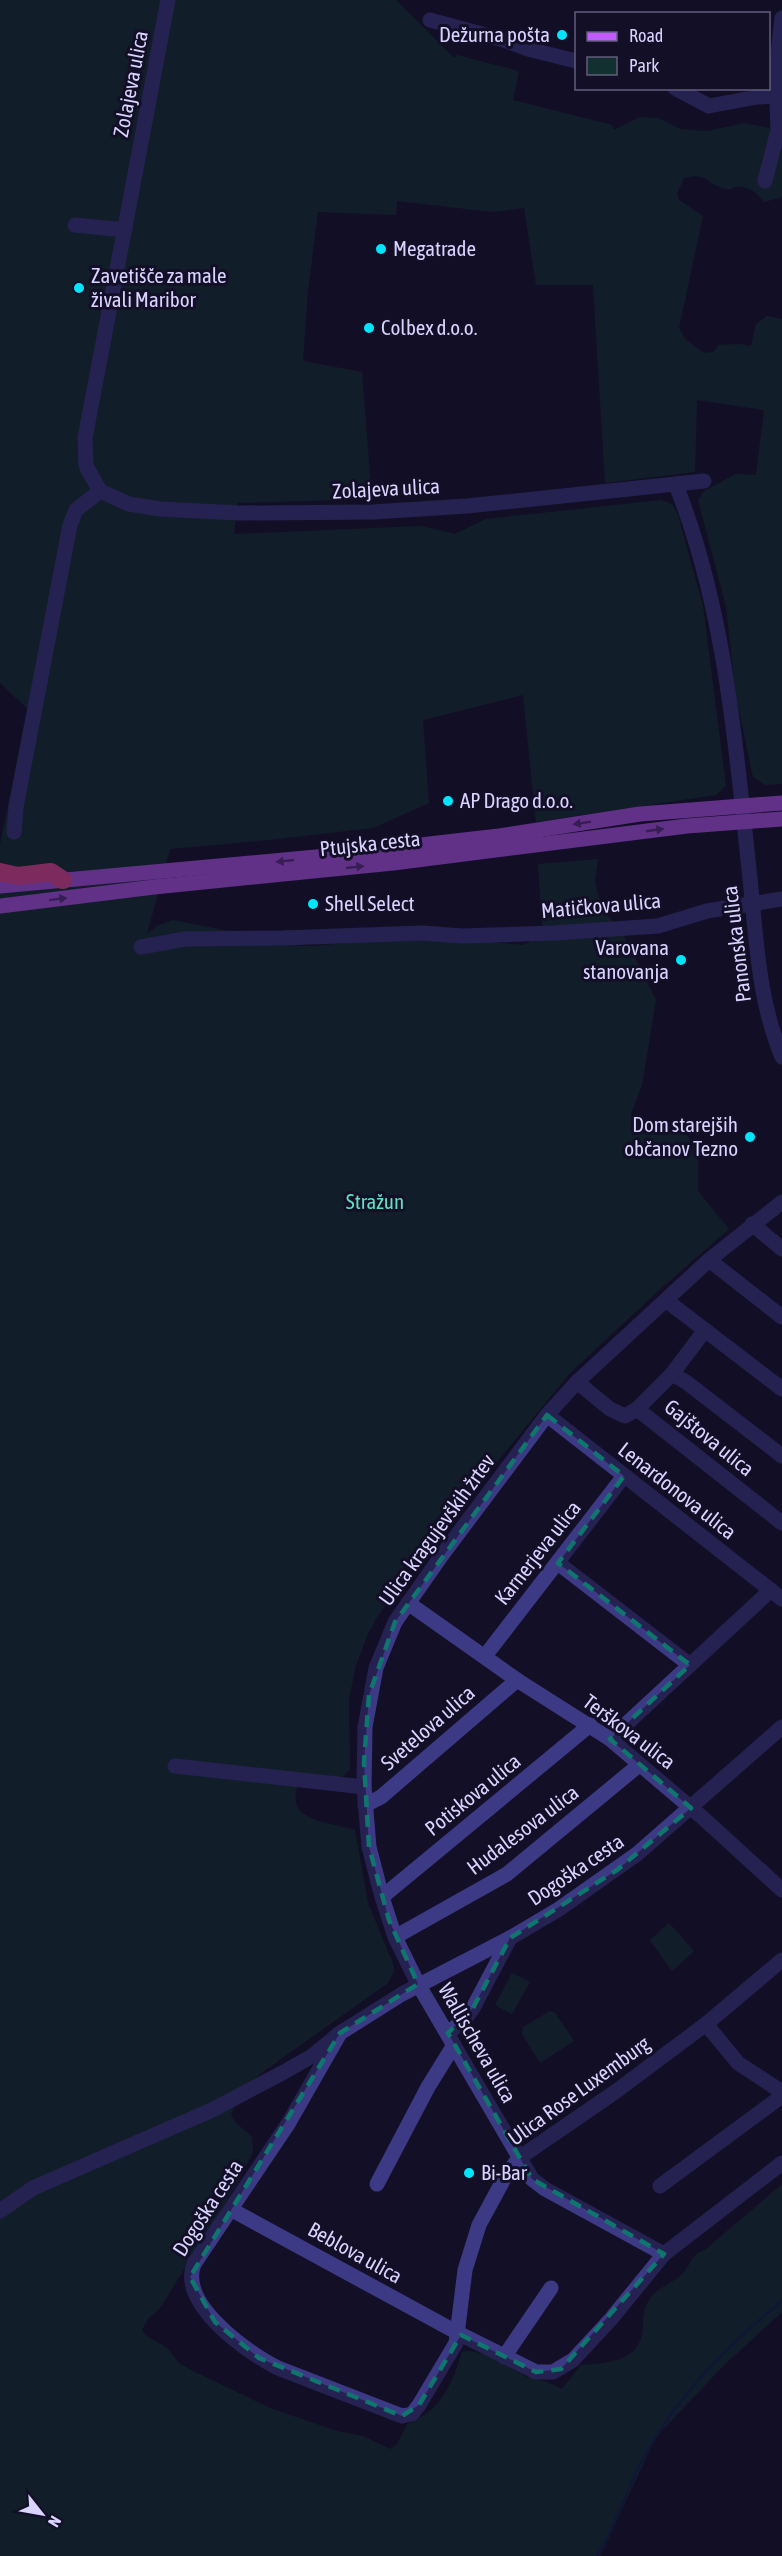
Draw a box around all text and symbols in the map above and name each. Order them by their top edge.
legend [575,12,770,90]
place label: Dežurna pošta [439,22,550,46]
text: Road [629,25,663,46]
marker: Dežurna pošta [555,28,569,42]
street label: Zolajeva ulica [108,29,152,139]
text: Park [629,55,659,76]
place label: Megatrade [393,236,476,260]
marker: Megatrade [374,242,388,256]
place label: Zavetišče za male živali Maribor [91,263,227,311]
marker: Zavetišče za male živali Maribor [72,281,86,295]
place label: Colbex d.o.o. [381,315,477,339]
marker: Colbex d.o.o. [362,321,376,335]
street label: Zolajeva ulica [331,473,440,503]
place label: AP Drago d.o.o. [460,788,573,812]
marker: AP Drago d.o.o. [441,794,455,808]
one-way arrow [572,818,591,827]
one-way arrow [645,825,664,835]
street label: Ptujska cesta [318,826,421,860]
one-way arrow [275,856,294,865]
one-way arrow [345,862,364,872]
street label: Panonska ulica [717,884,755,1004]
street label: Matičkova ulica [540,888,662,922]
place label: Shell Select [325,891,415,915]
one-way arrow [49,894,68,904]
marker: Shell Select [306,897,320,911]
place label: Varovana stanovanja [583,935,669,983]
marker: Varovana stanovanja [674,953,688,967]
place label: Dom starejših občanov Tezno [624,1112,738,1160]
marker: Dom starejših občanov Tezno [743,1130,757,1144]
park label: Stražun [346,1189,404,1213]
street label: Gajštova ulica [660,1394,759,1480]
street label: Lenardonova ulica [614,1437,741,1544]
street label: Ulica kragujevških žrtev [373,1449,499,1610]
street label: Karnerjeva ulica [489,1496,585,1609]
street label: Svetelova ulica [376,1680,479,1774]
street label: Terškova ulica [579,1689,680,1774]
street label: Potiskova ulica [420,1748,525,1840]
street label: Hudalesova ulica [462,1780,583,1879]
street label: Dogoška cesta [523,1828,628,1910]
street label: Wallischeva ulica [434,1978,522,2107]
street label: Ulica Rose Luxemburg [503,2031,654,2150]
street label: Dogoška cesta [167,2155,247,2260]
place label: Bi-Bar [481,2160,528,2184]
marker: Bi-Bar [462,2166,476,2180]
street label: Beblova ulica [304,2217,407,2288]
north arrow [12,2484,72,2544]
text: N [45,2513,65,2530]

